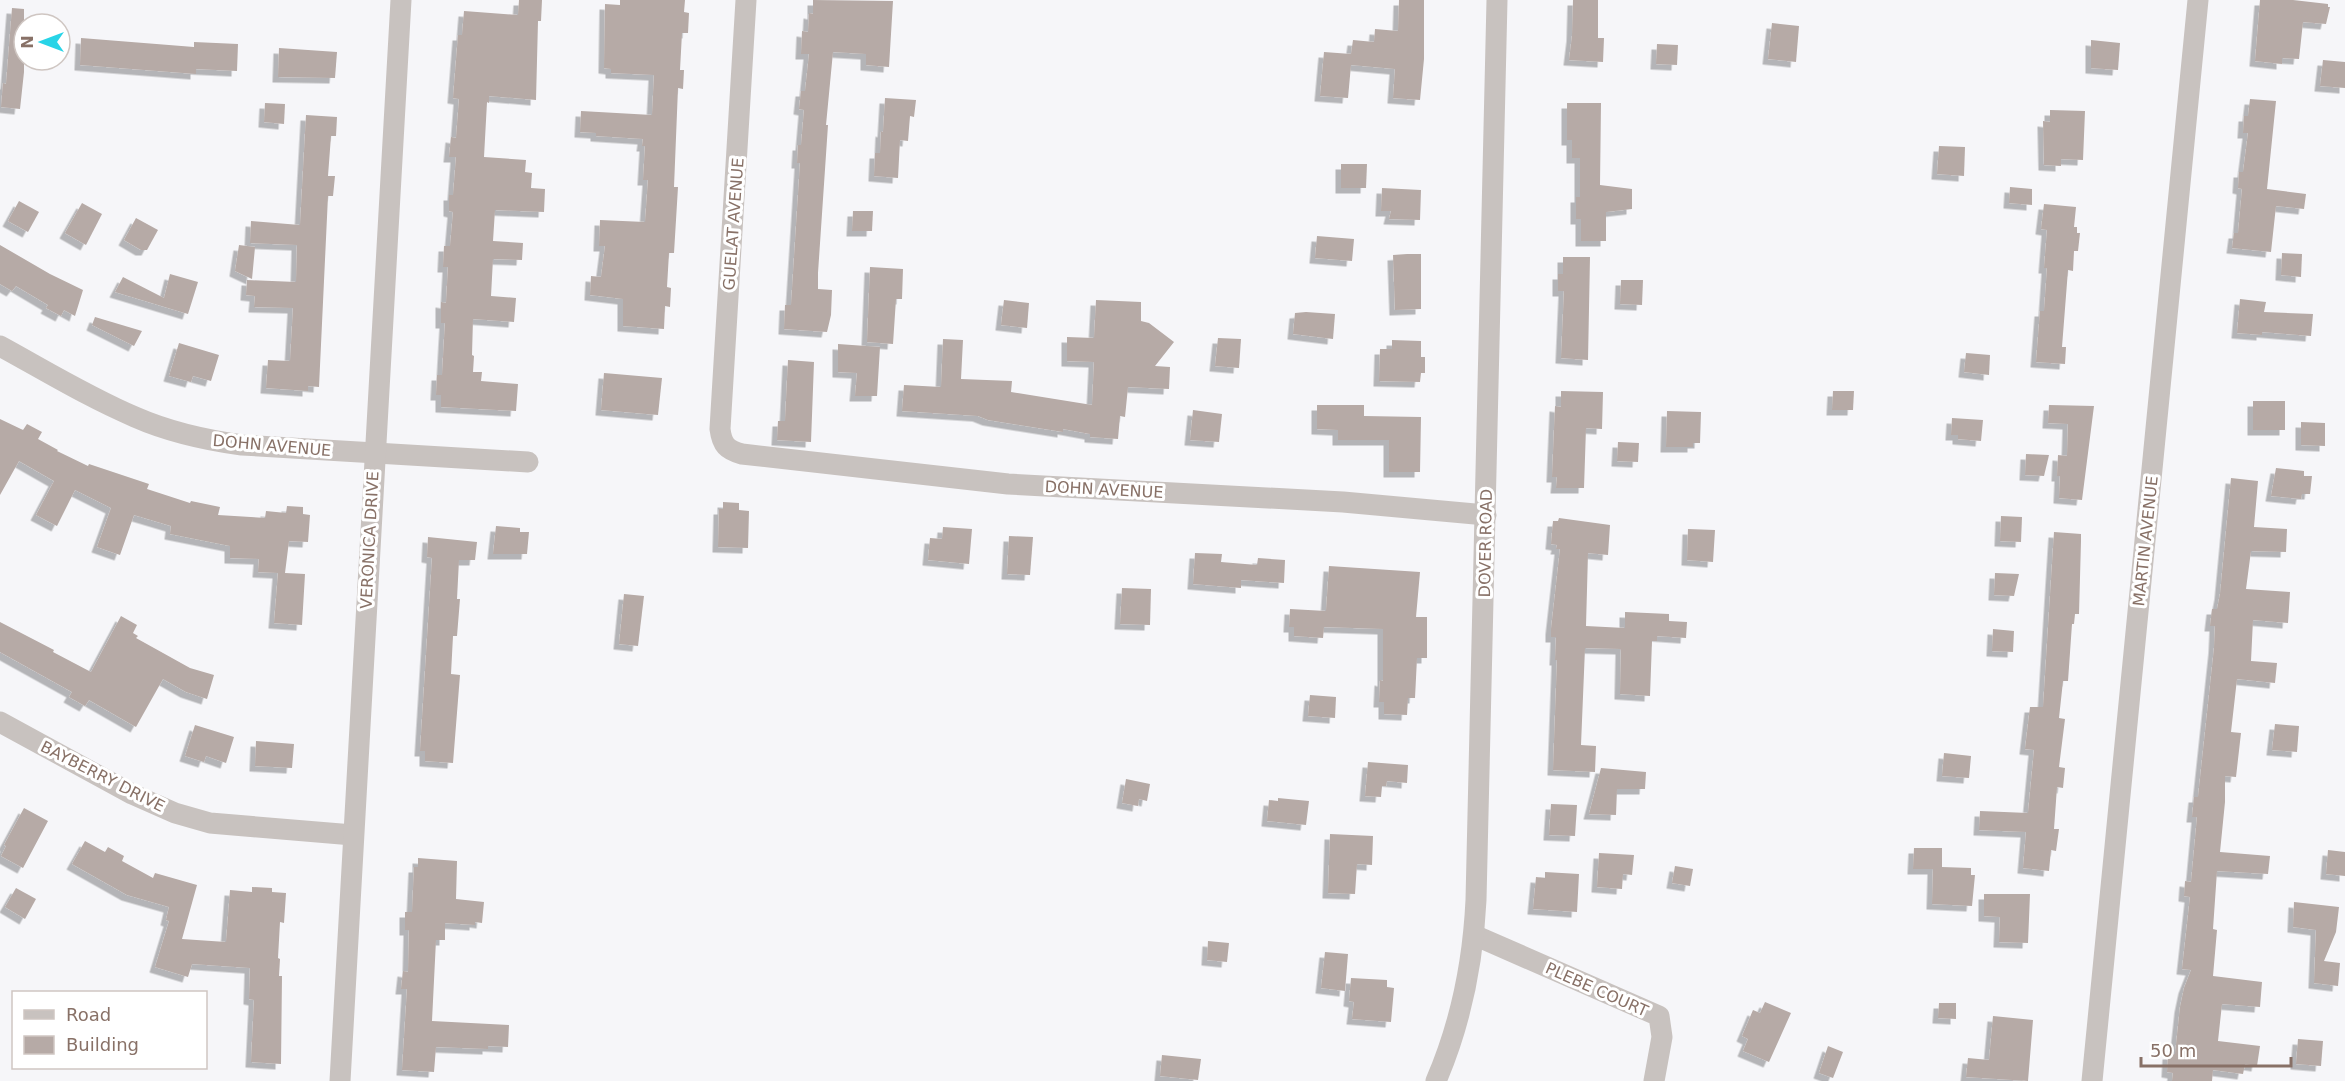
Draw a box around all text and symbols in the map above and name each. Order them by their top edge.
north arrow [12,12,72,72]
text: N [18,35,37,49]
street label: GUELAT AVENUE [719,157,748,291]
street label: DOHN AVENUE [212,431,332,460]
street label: VERONICA DRIVE [356,471,383,609]
street label: MARTIN AVENUE [2129,475,2162,607]
street label: DOHN AVENUE [1044,477,1164,502]
street label: DOVER ROAD [1475,489,1496,597]
street label: BAYBERRY DRIVE [38,737,168,816]
street label: PLEBE COURT [1543,958,1651,1021]
legend [12,991,207,1069]
text: Road [66,1004,111,1025]
scale bar [2141,1030,2291,1068]
text: Building [66,1034,139,1055]
text: 50 m [2150,1040,2196,1061]

